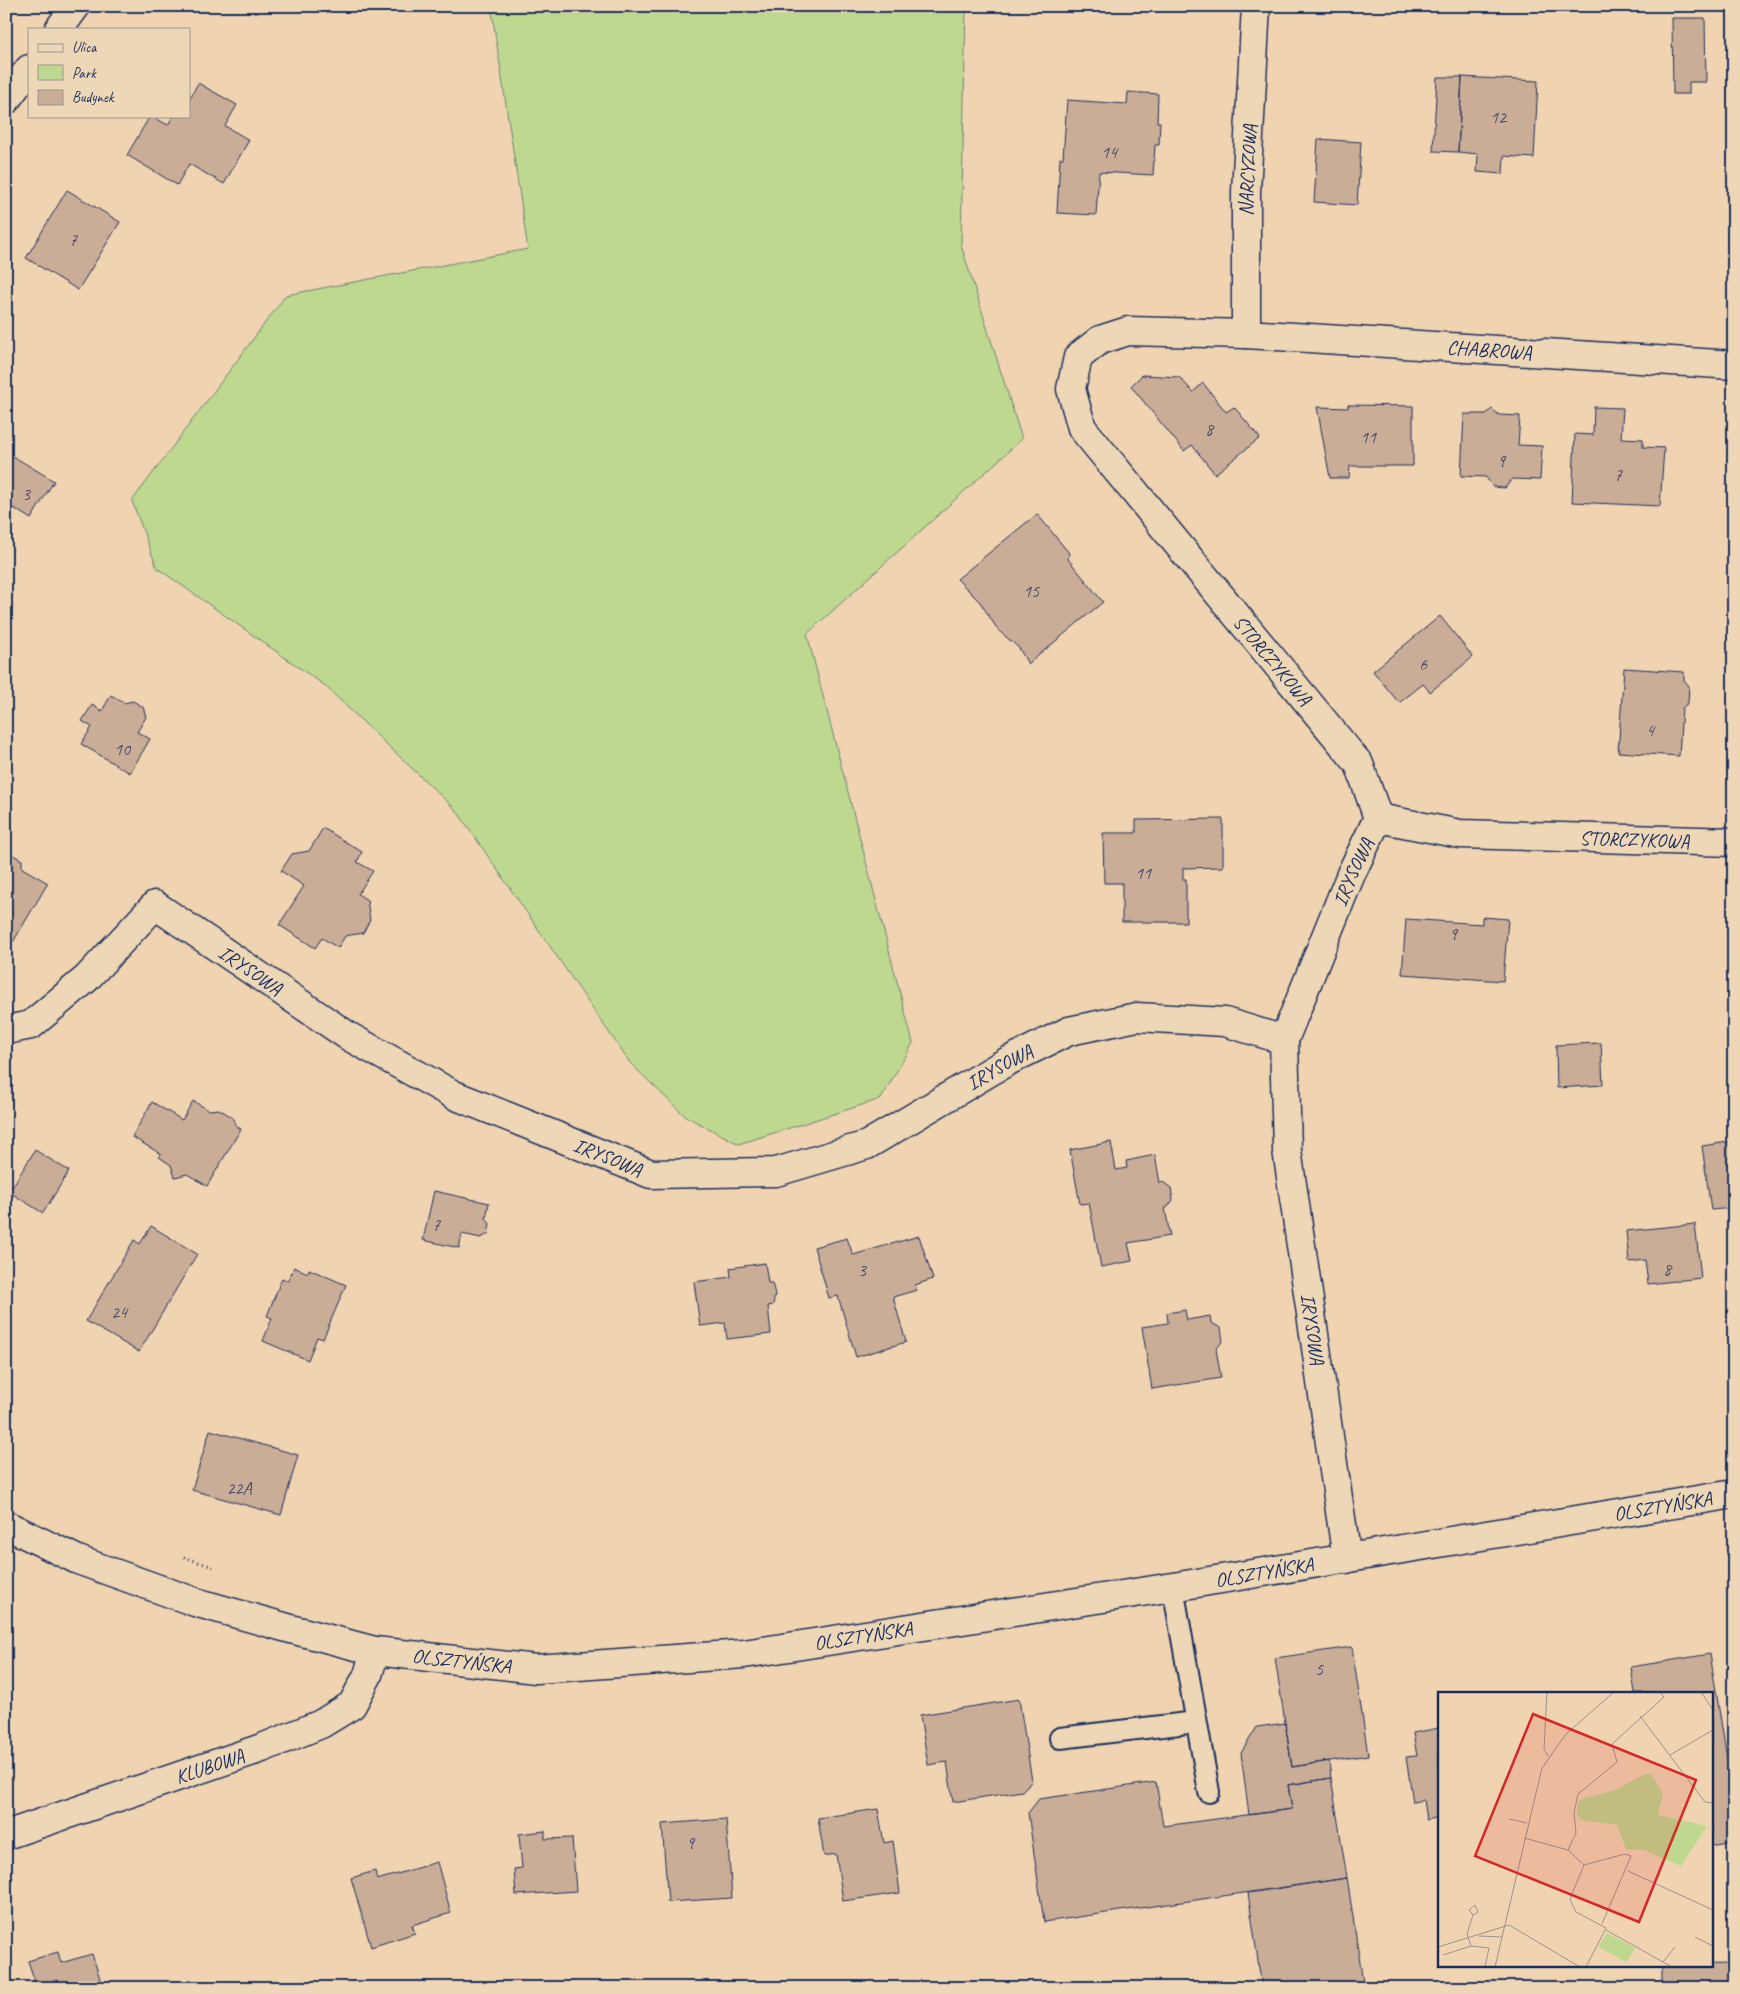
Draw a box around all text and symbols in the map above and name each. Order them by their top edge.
legend [28,28,190,118]
text: Ulica [72,38,97,57]
text: Park [72,64,97,83]
text: Budynek [72,88,115,107]
house number: 12 [1490,106,1508,128]
street label: NARCYZOWA [1234,123,1263,216]
house number: 14 [1101,141,1119,163]
house number: 7 [69,229,78,251]
street label: CHABROWA [1446,335,1533,365]
house number: 8 [1205,418,1215,440]
house number: 11 [1360,426,1377,448]
house number: 9 [1497,450,1507,472]
house number: 7 [1614,464,1623,486]
house number: 3 [22,483,32,505]
house number: 15 [1023,580,1040,602]
street label: STORCZYKOWA [1228,610,1318,711]
house number: 6 [1419,653,1428,675]
house number: 4 [1646,719,1656,741]
house number: 10 [114,738,132,760]
street label: STORCZYKOWA [1579,825,1691,854]
street label: IRYSOWA [1327,833,1380,910]
house number: 11 [1135,862,1152,884]
house number: 9 [1449,923,1459,945]
street label: IRYSOWA [214,940,288,1001]
street label: IRYSOWA [962,1038,1038,1096]
street label: IRYSOWA [570,1132,647,1183]
house number: 7 [432,1214,441,1236]
house number: 8 [1663,1258,1673,1280]
house number: 3 [858,1259,868,1281]
street label: IRYSOWA [1295,1292,1330,1367]
house number: 24 [111,1301,129,1323]
house number: 22A [226,1477,253,1499]
street label: OLSZTYŃSKA [1612,1486,1715,1527]
street label: OLSZTYŃSKA [1213,1552,1316,1593]
street label: OLSZTYŃSKA [812,1616,915,1656]
street label: OLSZTYŃSKA [411,1643,513,1679]
house number: 5 [1315,1658,1324,1680]
inset map [1438,1692,1712,1966]
street label: KLUBOWA [172,1743,248,1790]
house number: 9 [686,1832,696,1854]

